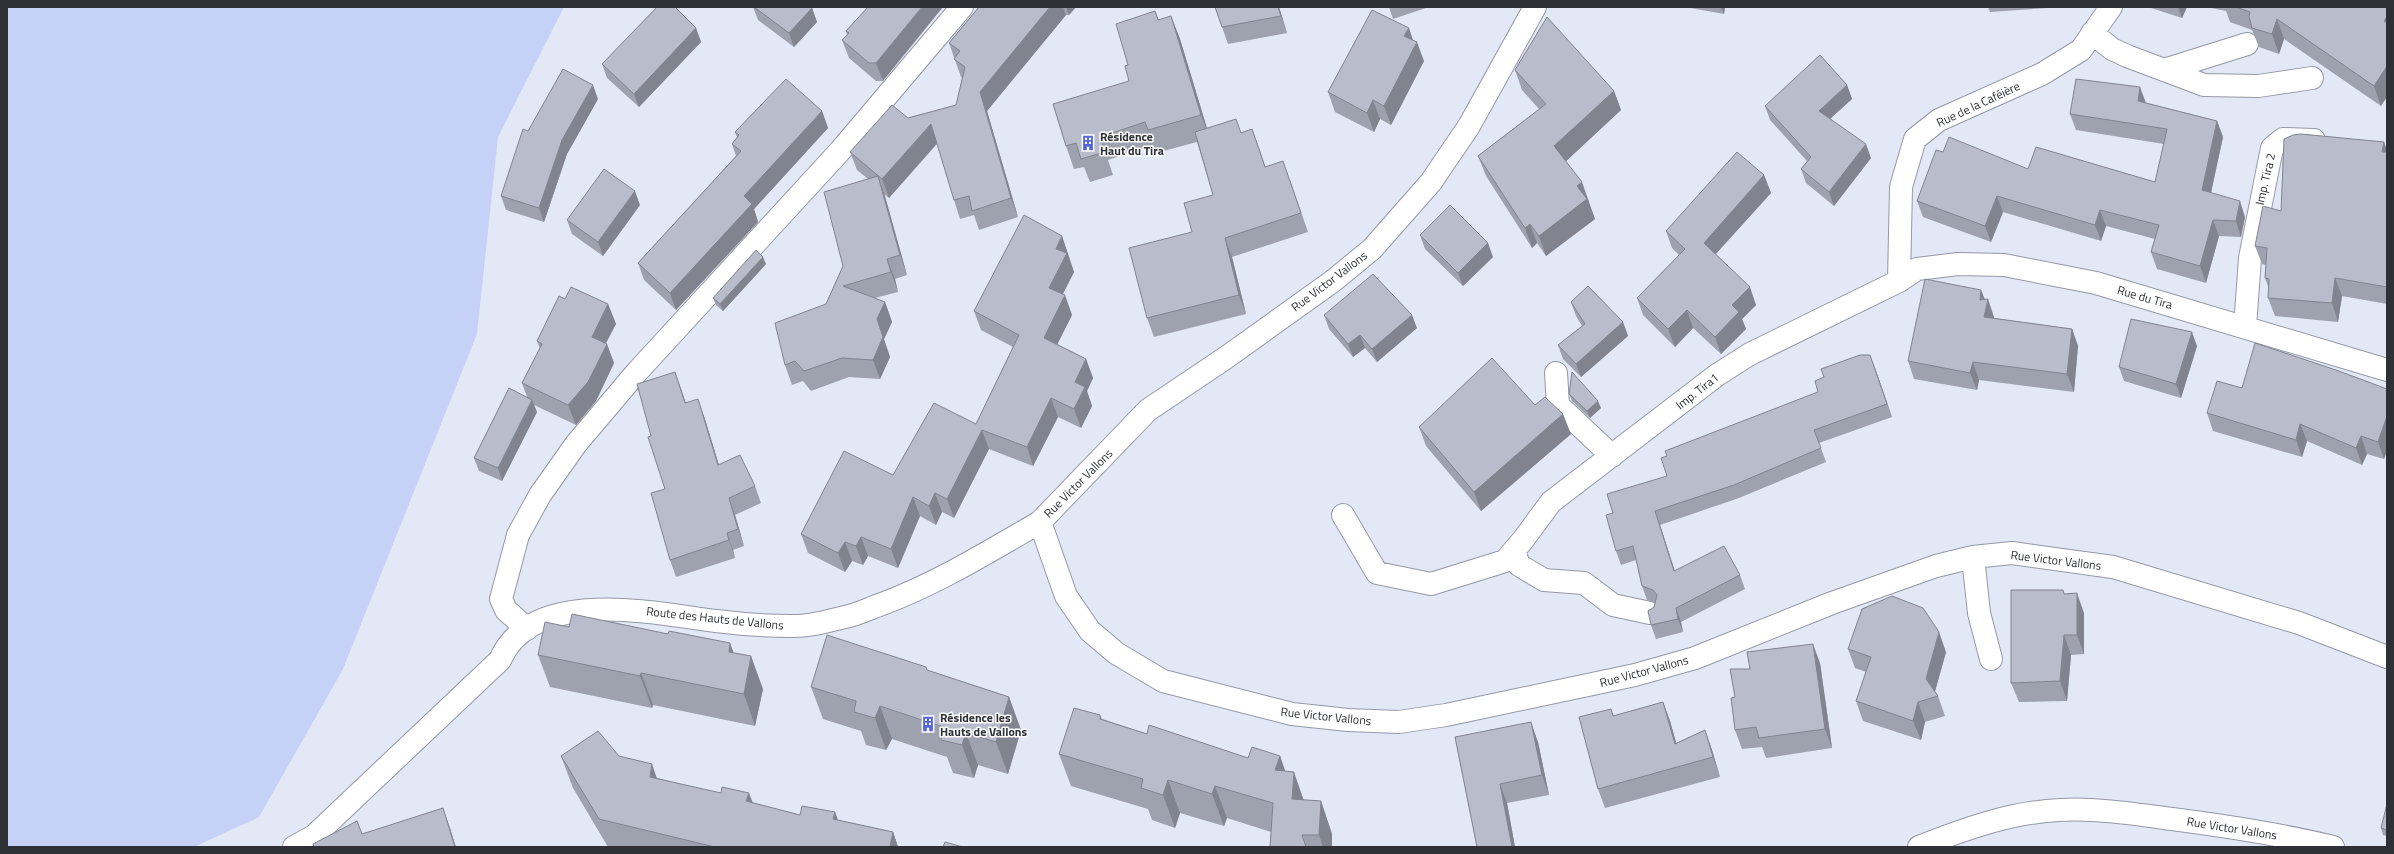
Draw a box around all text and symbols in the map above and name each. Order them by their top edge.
street label: Rue de la Caféière [1933,76,2023,132]
place label: Résidence Haut du Tira [1100,127,1164,160]
building icon: Résidence Haut du Tira [1079,134,1097,152]
street label: Imp. Tira 2 [2250,151,2280,207]
street label: Rue Victor Vallons [1287,246,1371,316]
street label: Rue du Tira [2115,280,2175,314]
street label: Imp. Tira1 [1671,368,1723,414]
street label: Rue Victor Vallons [1039,444,1117,522]
street label: Rue Victor Vallons [2010,545,2103,575]
street label: Route des Hauts de Vallons [645,601,785,635]
street label: Rue Victor Vallons [1597,650,1691,692]
street label: Rue Victor Vallons [1280,702,1373,730]
place label: Résidence les Hauts de Vallons [940,708,1028,741]
building icon: Résidence les Hauts de Vallons [919,715,937,733]
street label: Rue Victor Vallons [2185,811,2279,845]

